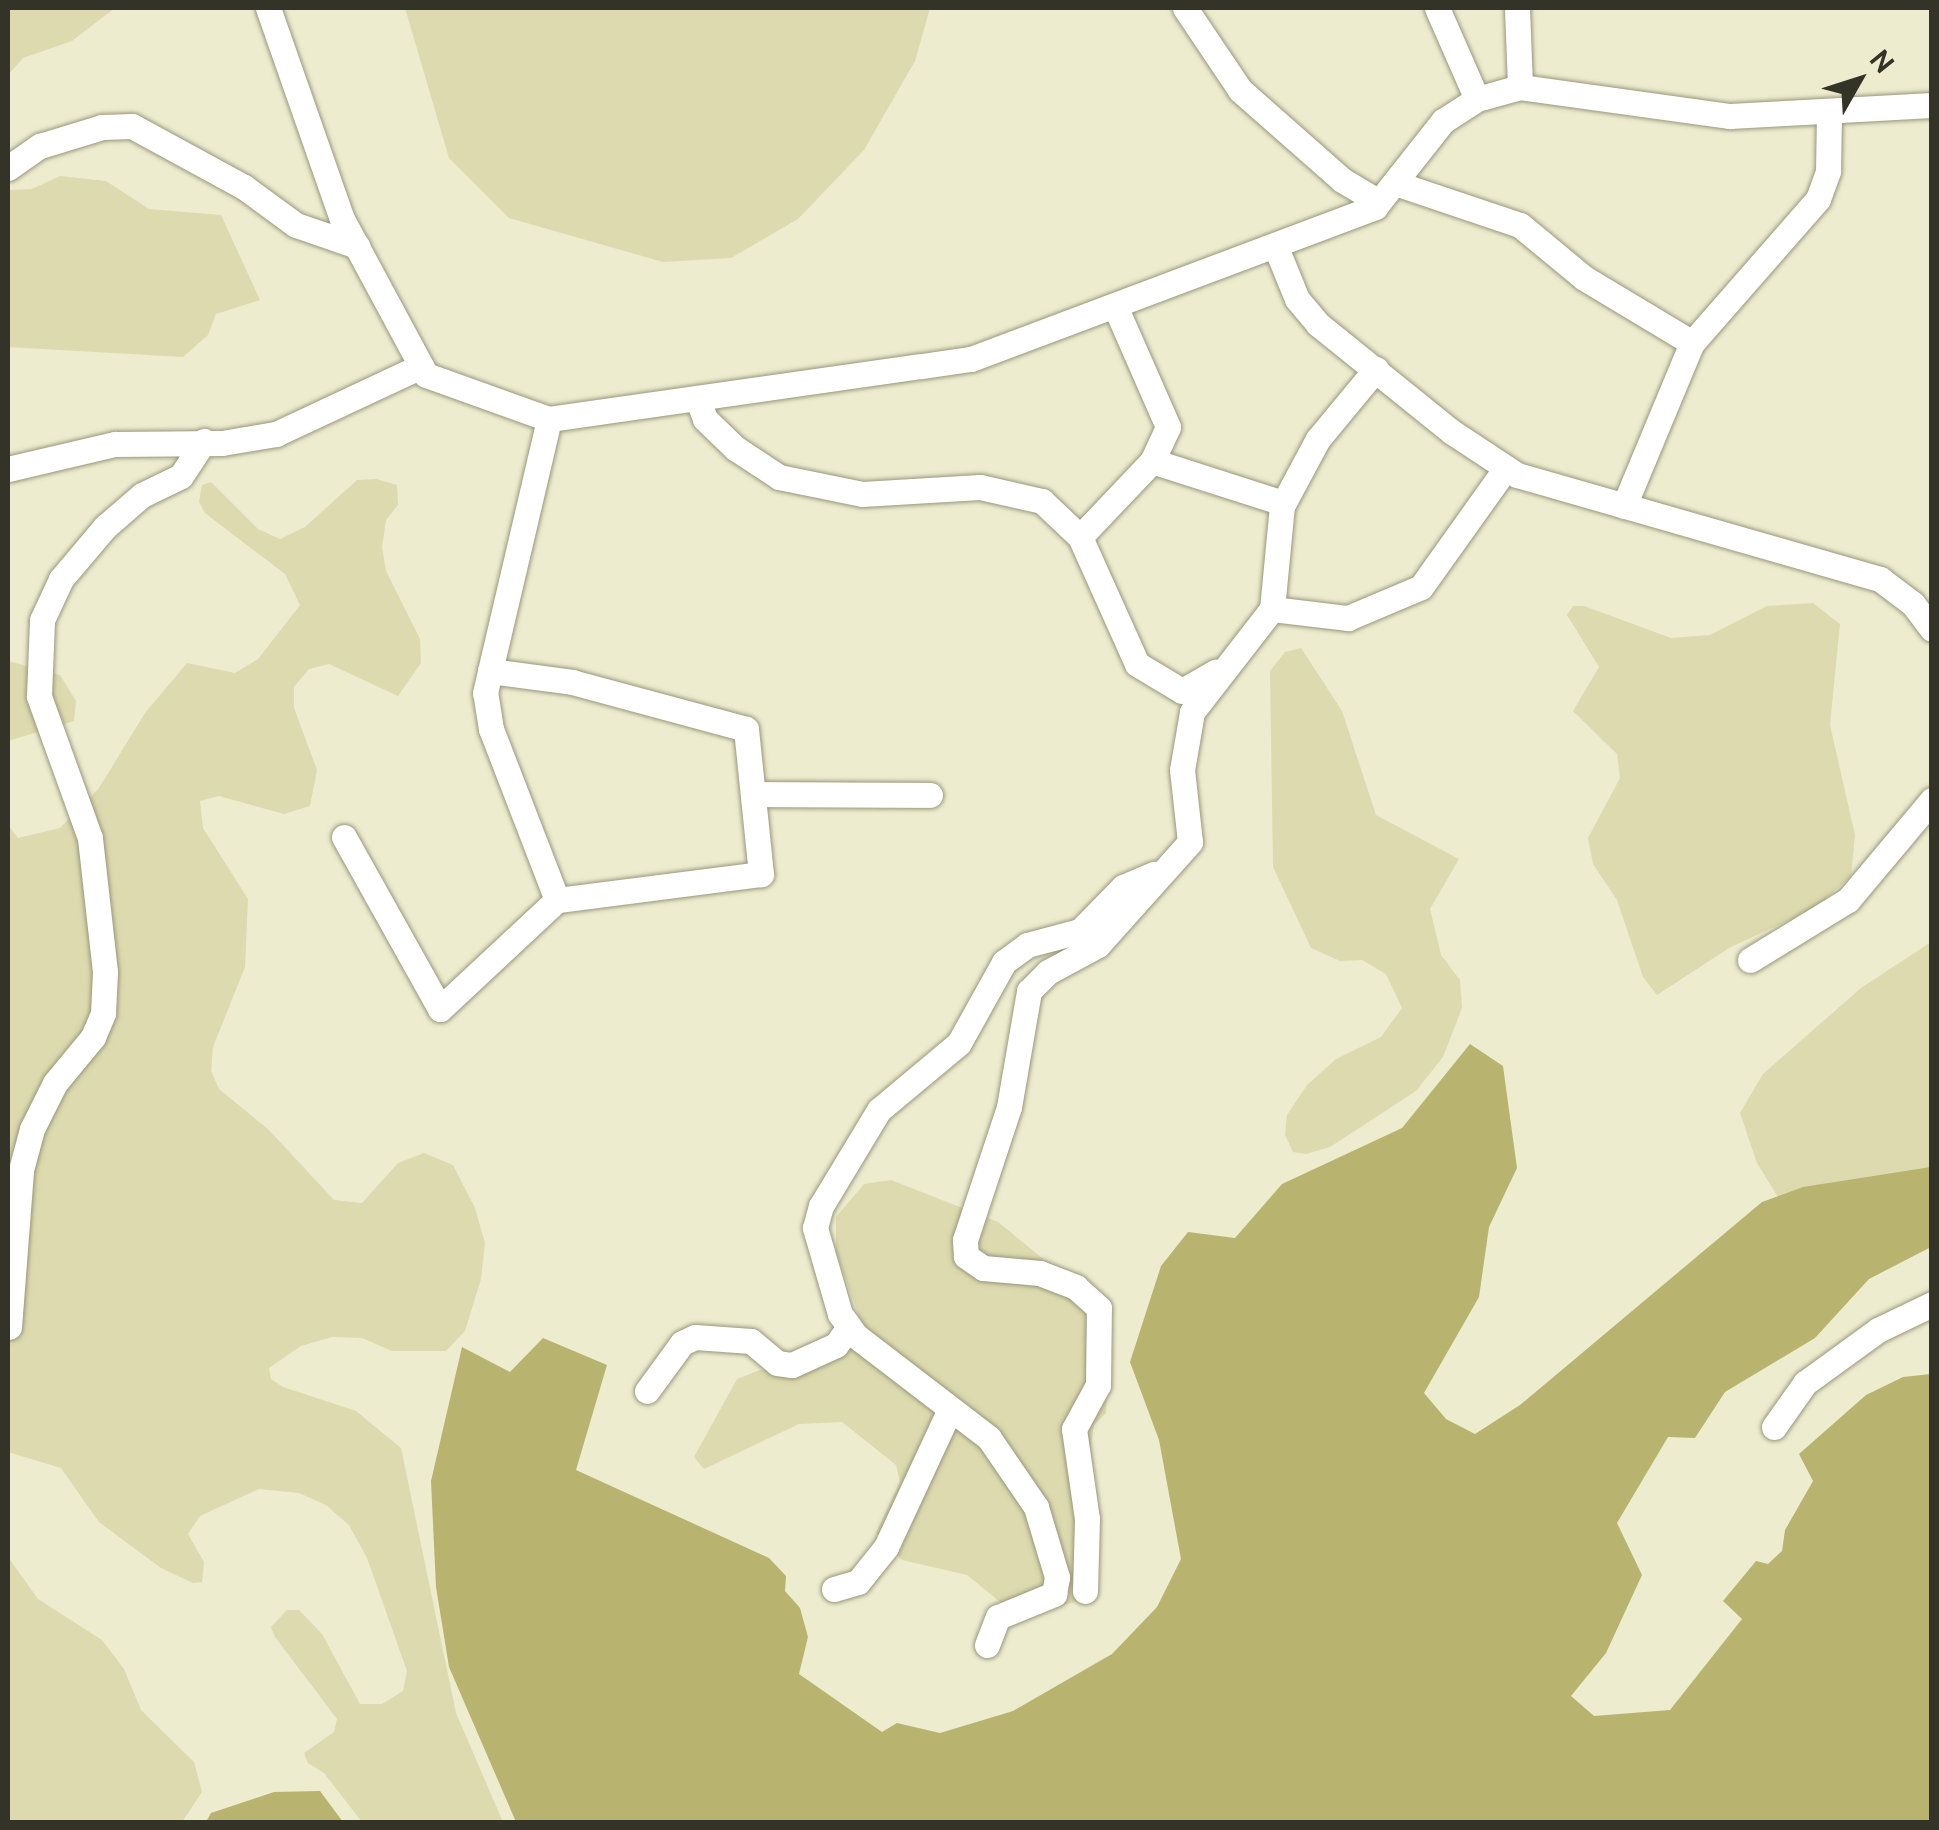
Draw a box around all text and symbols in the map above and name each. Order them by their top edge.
north arrow [1809,30,1909,130]
text: N [1863,43,1902,80]

